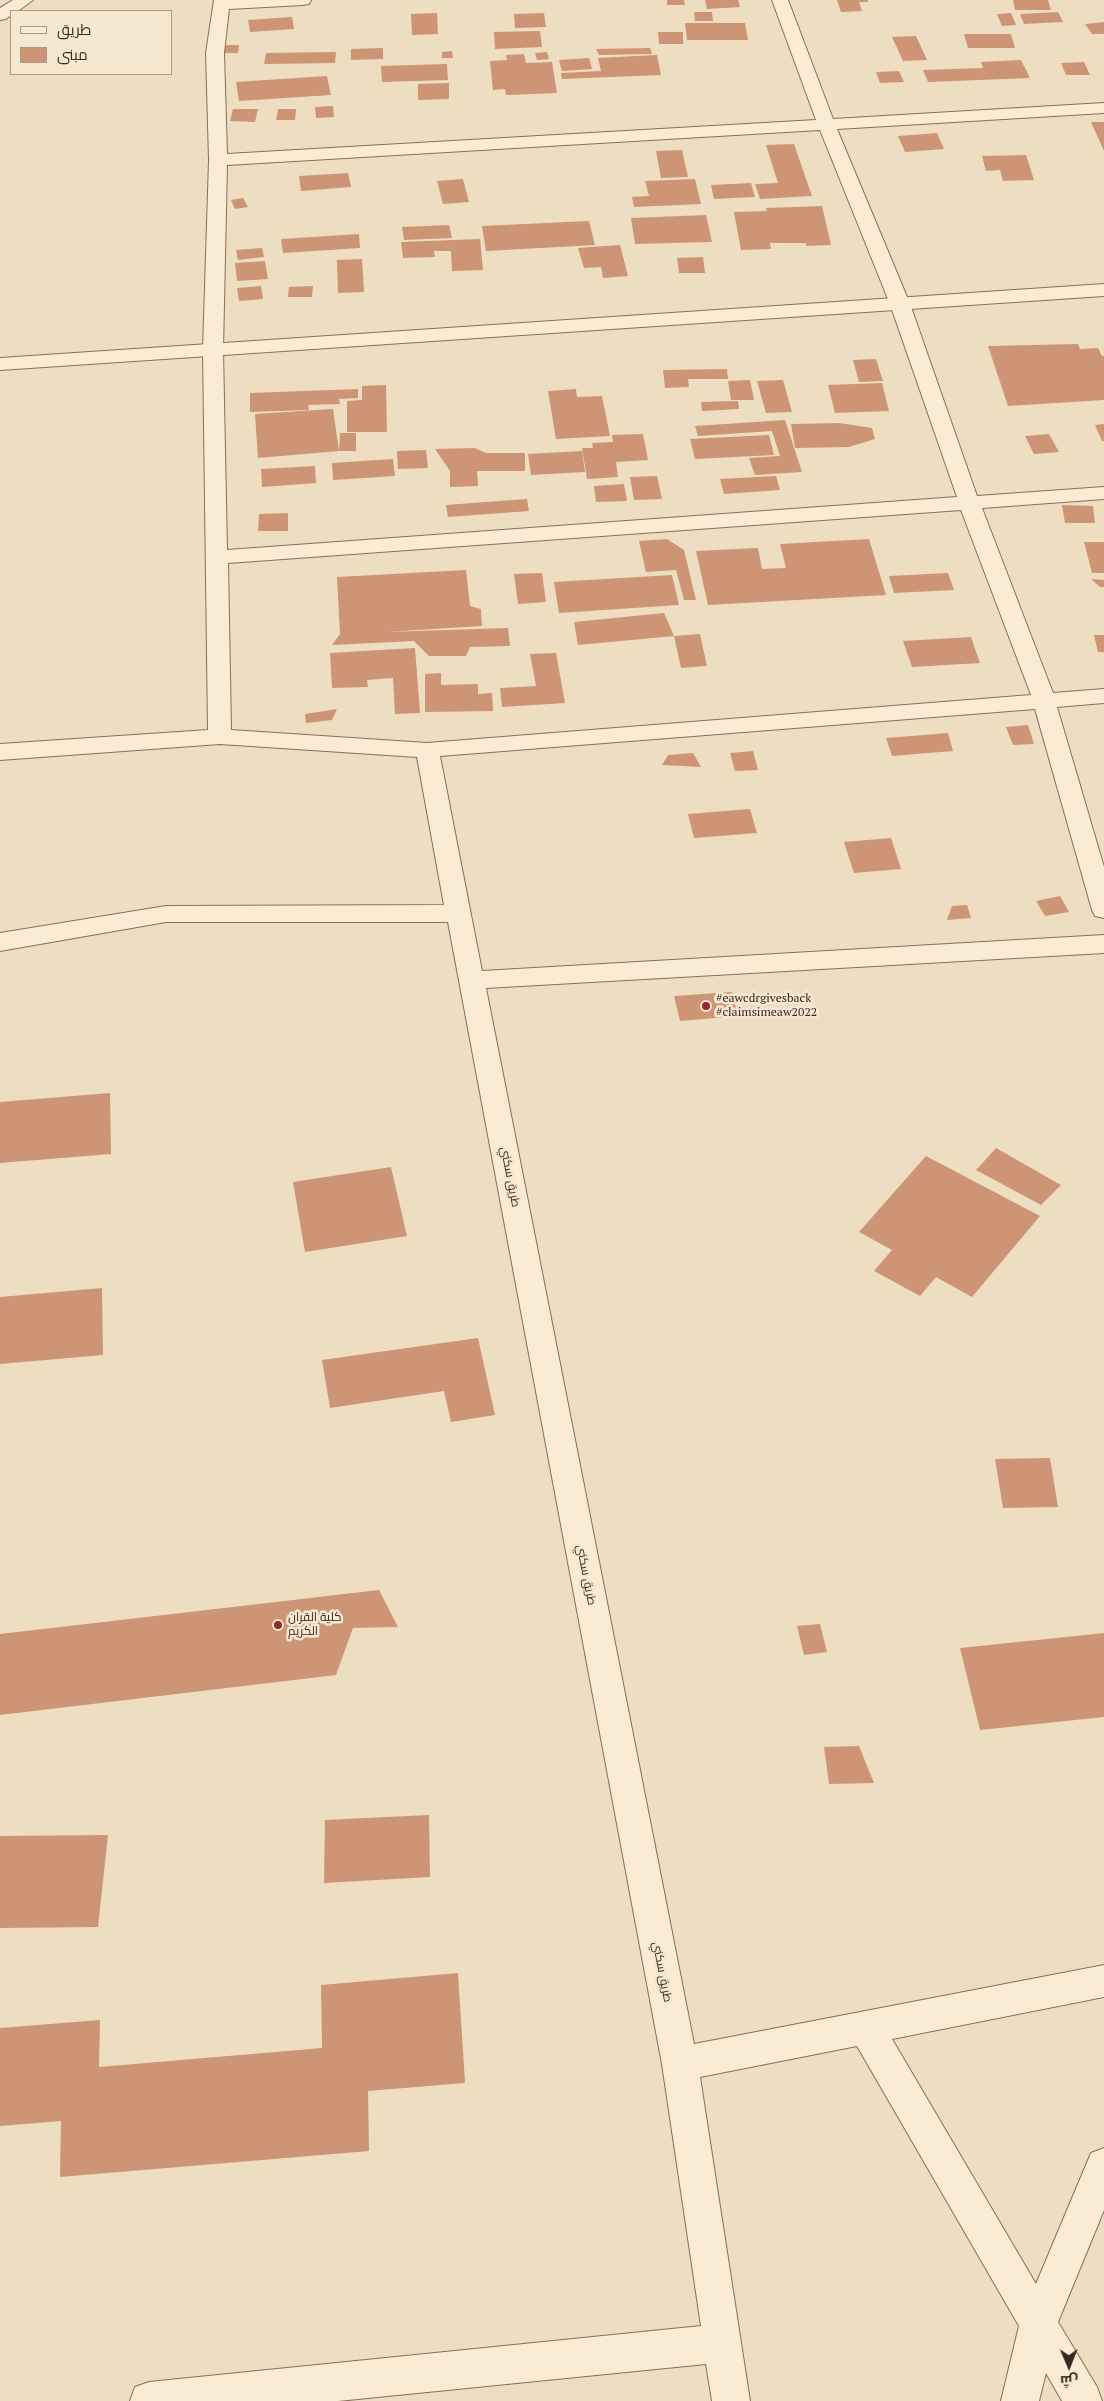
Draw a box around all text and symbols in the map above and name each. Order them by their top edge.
legend [10,10,172,75]
text: طريق [57,19,91,39]
text: مبنى [57,44,88,64]
place label: #eawcdrgivesback #claimsimeaw2022 [716,992,817,1020]
marker: #eawcdrgivesback #claimsimeaw2022 [700,1000,712,1012]
street label: طريق سكني [497,1145,523,1209]
street label: طريق سكني [573,1543,599,1607]
place label: كلية القران الكريم [288,1611,342,1639]
marker: كلية القران الكريم [272,1619,284,1631]
street label: طريق سكني [649,1940,675,2004]
north arrow [1044,2341,1094,2391]
text: ش [1060,2372,1078,2391]

